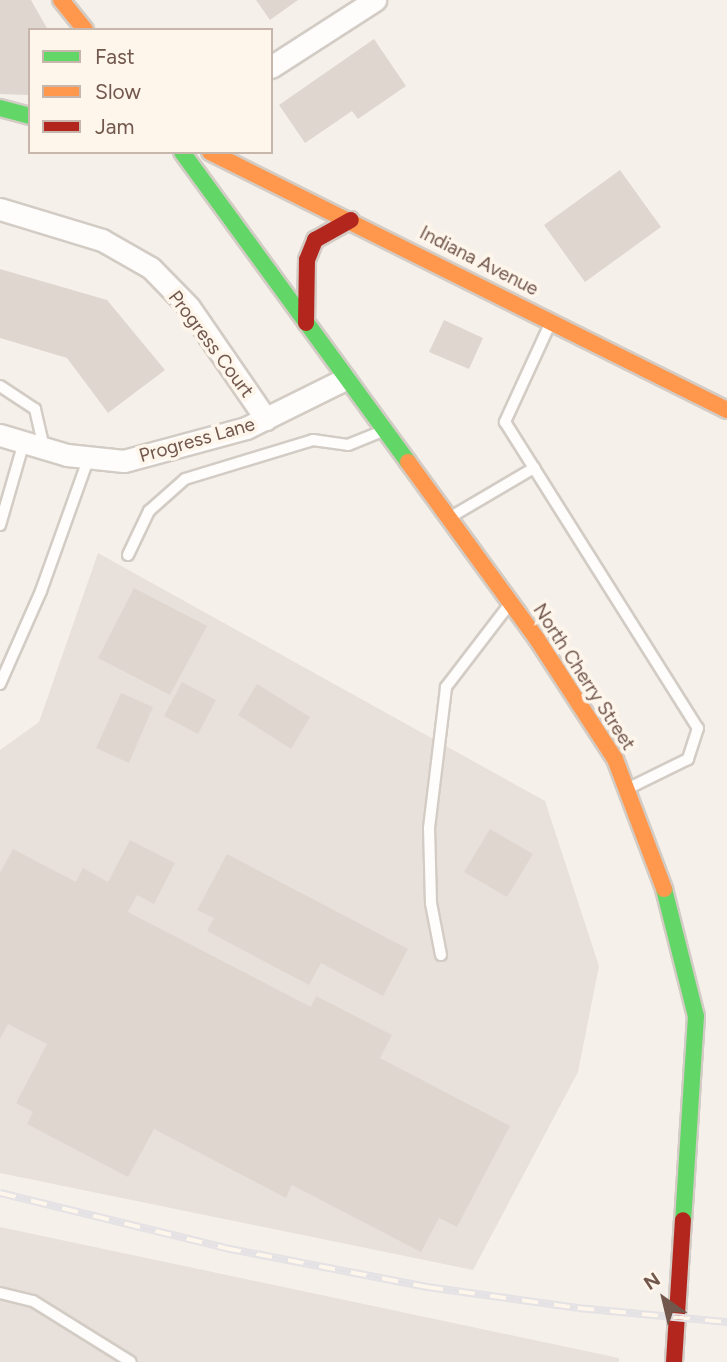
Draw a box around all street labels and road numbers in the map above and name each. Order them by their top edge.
street label: Indiana Avenue [416,221,542,301]
street label: Progress Court [163,286,259,402]
street label: Progress Lane [137,413,257,467]
street label: North Cherry Street [528,599,640,755]

